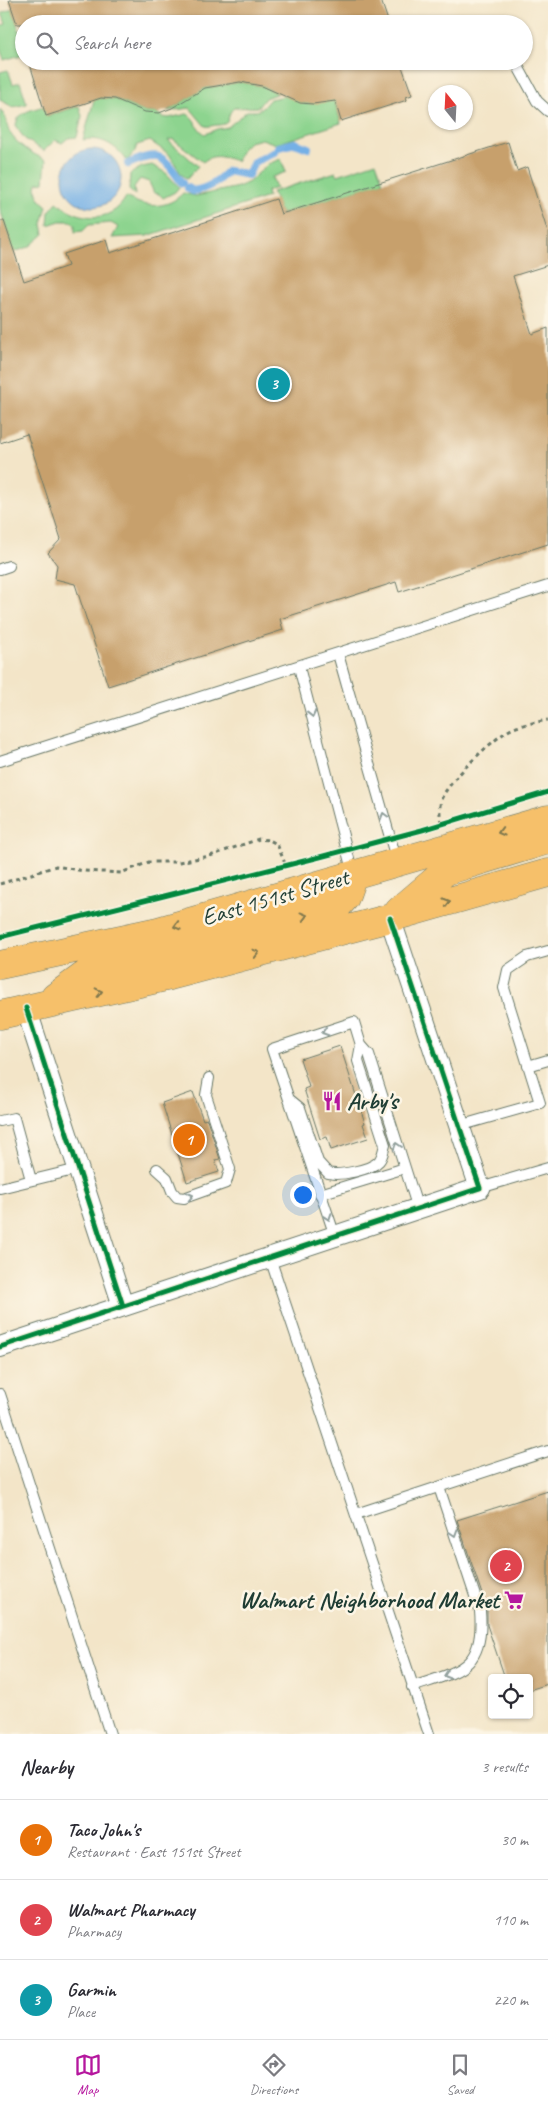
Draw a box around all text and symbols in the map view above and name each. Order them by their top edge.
search box [15,15,533,70]
icon: search [33,29,61,57]
text: Search here [73,31,150,55]
north arrow [428,85,473,130]
pin: 3 [258,365,290,403]
one-way arrow [306,709,316,717]
one-way arrow [380,812,390,820]
one-way arrow [498,827,506,837]
street label: East 151st Street [198,861,354,932]
one-way arrow [443,898,451,908]
one-way arrow [300,911,309,922]
one-way arrow [173,920,181,930]
one-way arrow [252,948,261,959]
one-way arrow [94,987,103,998]
one-way arrow [321,1026,330,1036]
place label: Arby's [347,1086,400,1116]
restaurant icon: Arby's [321,1090,343,1112]
pin: 1 [173,1121,205,1159]
one-way arrow [393,1142,403,1150]
your location [290,1182,316,1208]
one-way arrow [186,1191,194,1202]
one-way arrow [322,1212,332,1221]
one-way arrow [448,1528,458,1537]
pin: 2 [490,1547,522,1585]
place label: Walmart Neighborhood Market [240,1585,502,1615]
supermarket icon: Walmart Neighborhood Market [503,1589,525,1611]
one-way arrow [443,1670,452,1680]
map controls [488,1674,533,1719]
button: locate [488,1674,533,1719]
text: Nearby [20,1754,73,1780]
text: 3 results [481,1757,528,1777]
text: Taco John's [67,1818,140,1842]
text: 1 [32,1830,40,1850]
text: 30 m [501,1830,528,1850]
text: Restaurant · East 151st Street [67,1842,241,1862]
text: Walmart Pharmacy [67,1898,195,1922]
text: 2 [32,1910,40,1930]
text: 110 m [494,1910,528,1930]
text: Pharmacy [67,1922,121,1942]
text: Garmin [67,1978,116,2002]
text: 3 [32,1990,40,2010]
text: 220 m [494,1990,528,2010]
text: Place [67,2002,95,2022]
tab: Map [74,2051,102,2098]
tab: Directions [250,2051,298,2098]
tab: Saved [446,2051,474,2098]

